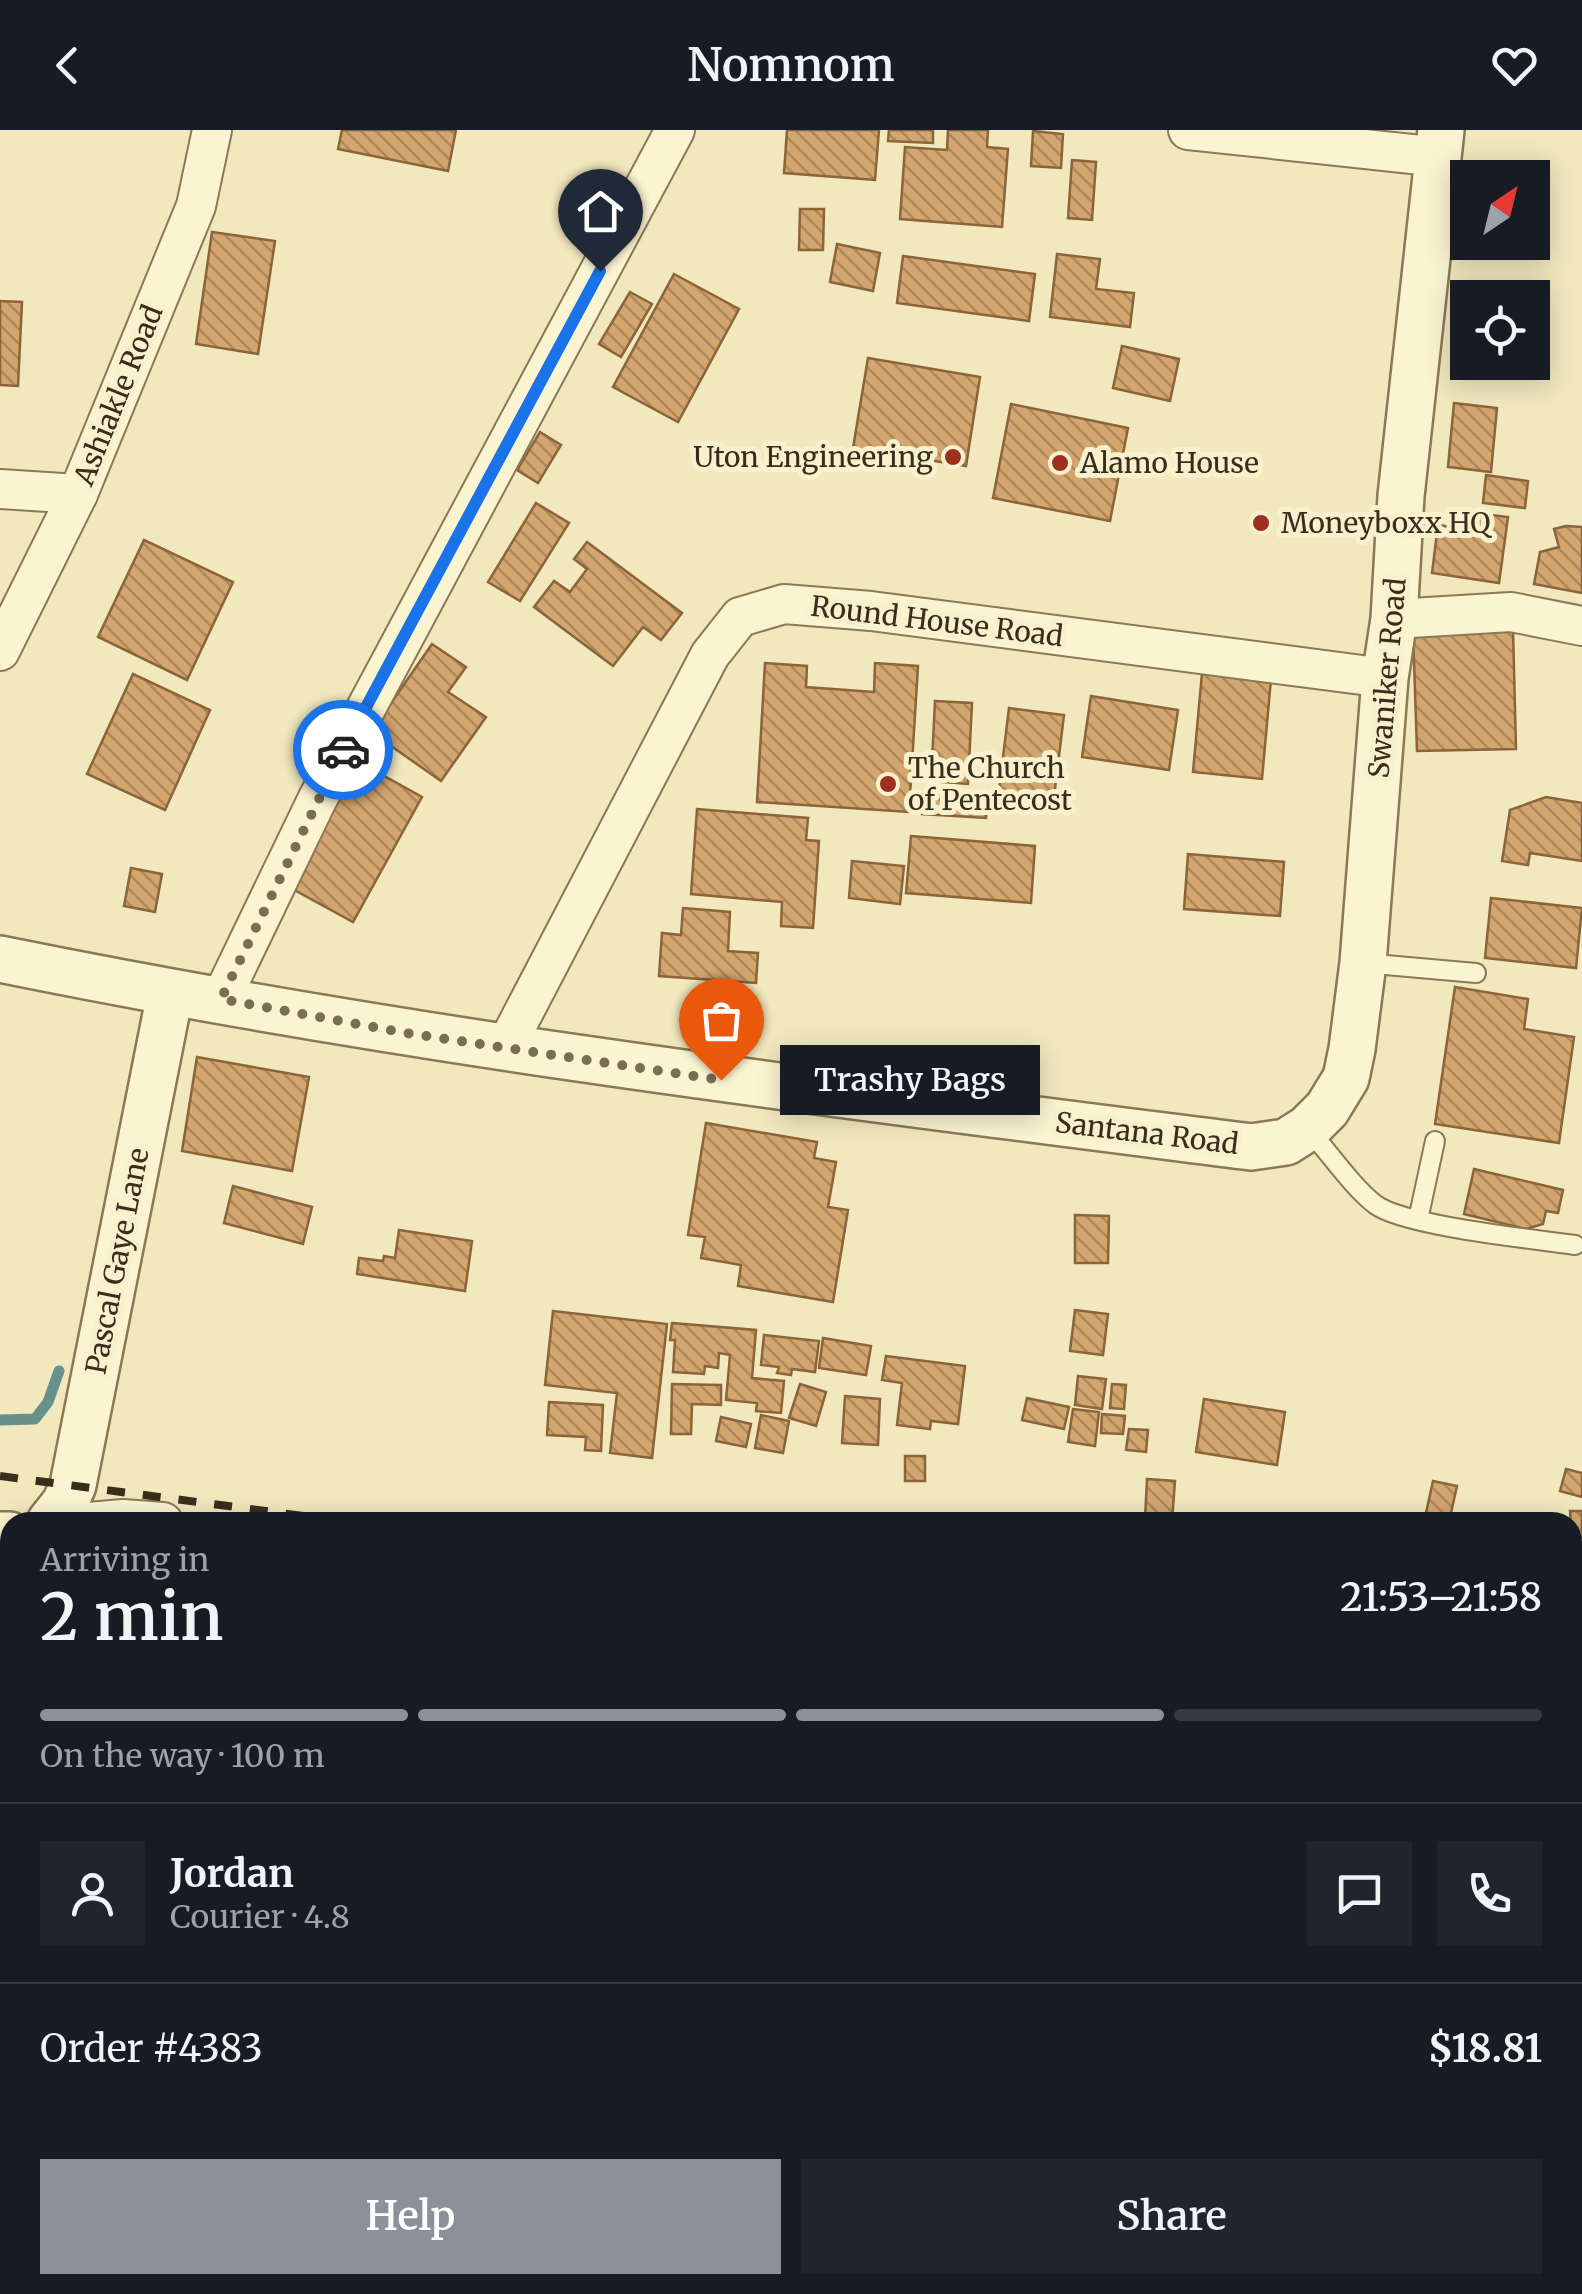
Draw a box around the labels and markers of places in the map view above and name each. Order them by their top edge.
pin [558,169,643,272]
place label: Uton Engineering [693,439,933,475]
place label: Alamo House [1079,445,1259,481]
marker: Uton Engineering [942,446,964,468]
marker: Alamo House [1049,452,1071,474]
place label: Moneyboxx HQ [1281,505,1492,541]
marker: Moneyboxx HQ [1250,512,1272,534]
place label: The Church of Pentecost [908,750,1072,818]
marker: The Church of Pentecost [877,773,899,795]
pin [679,978,764,1081]
callout: Trashy Bags [781,1045,1041,1115]

